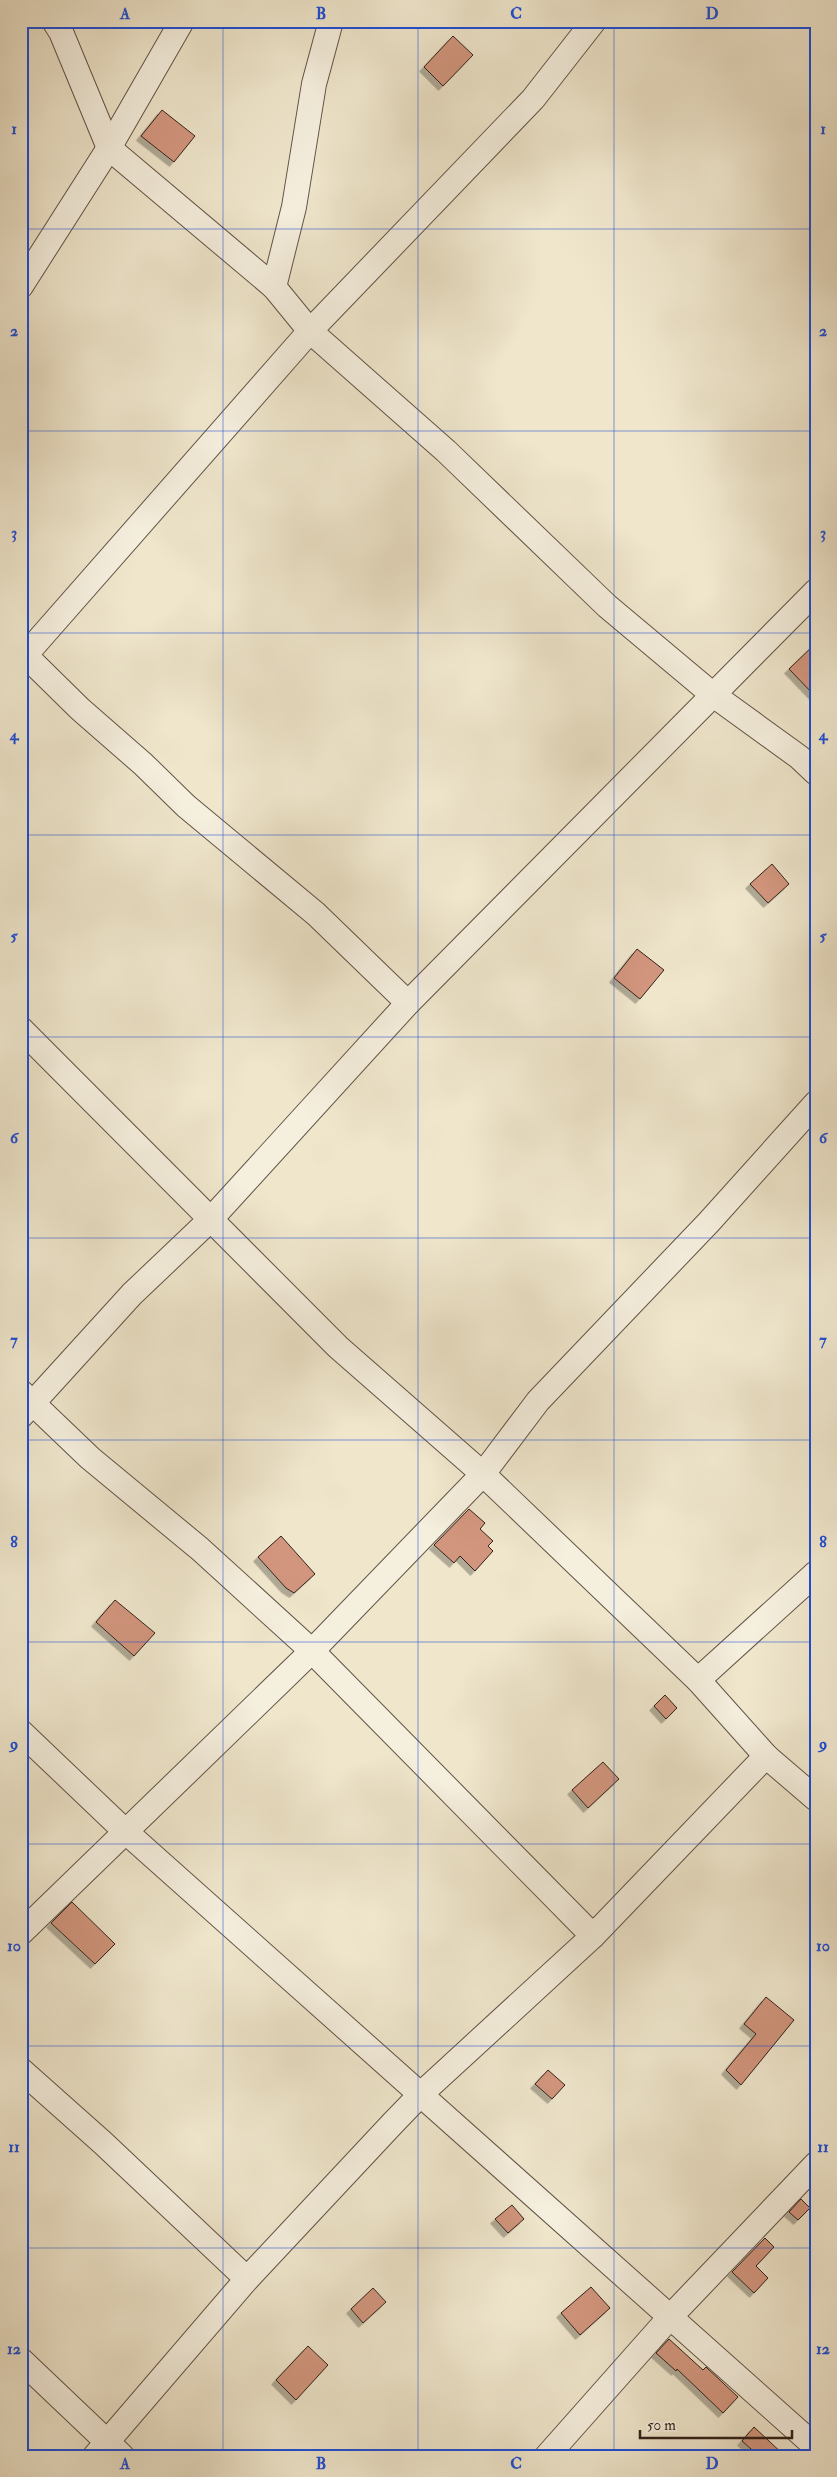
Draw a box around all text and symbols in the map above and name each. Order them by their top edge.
text: A [119,4,131,24]
text: B [316,4,326,24]
text: C [510,4,522,24]
text: D [705,4,719,24]
text: 1 [11,119,17,139]
text: 1 [820,119,826,139]
text: 2 [10,321,18,341]
text: 2 [819,321,827,341]
text: 3 [11,523,17,543]
text: 3 [820,523,826,543]
text: 4 [9,725,20,745]
text: 4 [818,725,829,745]
text: 5 [10,926,18,946]
text: 5 [819,926,827,946]
text: 6 [10,1128,20,1148]
text: 6 [819,1128,829,1148]
text: 7 [10,1330,18,1350]
text: 7 [819,1330,827,1350]
text: 8 [10,1532,18,1552]
text: 8 [819,1532,827,1552]
text: 9 [8,1734,18,1754]
text: 9 [817,1734,827,1754]
text: 10 [7,1936,21,1956]
text: 10 [816,1936,830,1956]
text: 11 [8,2137,20,2157]
text: 11 [817,2137,829,2157]
text: 12 [7,2339,21,2359]
text: 12 [816,2339,830,2359]
scale bar [640,2407,792,2439]
text: 50 m [647,2416,676,2435]
text: A [119,2454,131,2474]
text: B [316,2454,326,2474]
text: C [510,2454,522,2474]
text: D [705,2454,719,2474]

